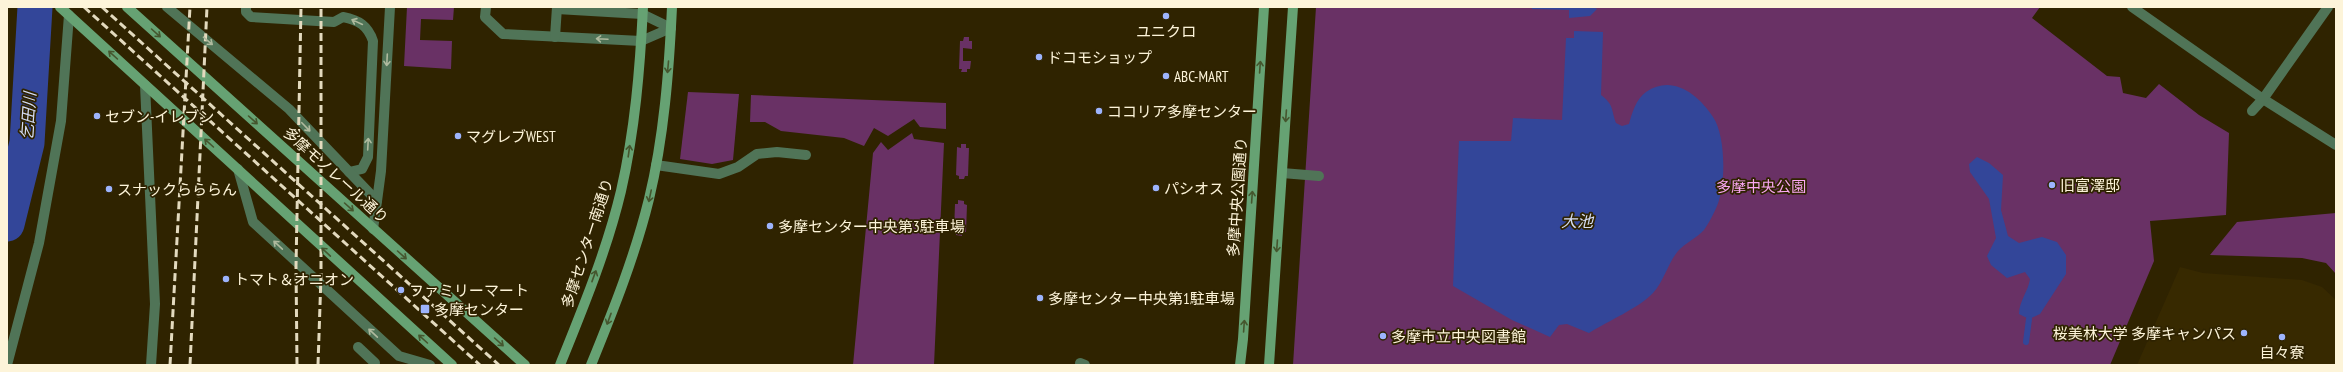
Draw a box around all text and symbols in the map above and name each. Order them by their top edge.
marker: ユニクロ [1161,11,1171,21]
one-way arrow [351,18,363,25]
place label: ユニクロ [1136,22,1196,41]
one-way arrow [151,28,161,38]
one-way arrow [596,36,609,43]
one-way arrow [202,37,213,46]
place label: ドコモショップ [1047,48,1152,67]
one-way arrow [108,51,118,60]
marker: ドコモショップ [1034,52,1044,62]
one-way arrow [384,53,391,66]
one-way arrow [665,60,672,73]
one-way arrow [1257,61,1264,74]
place label: ABC-MART [1174,67,1229,86]
marker: ABC-MART [1161,71,1171,81]
water label: 乞田川 [16,89,40,141]
place label: ココリア多摩センター [1107,102,1257,121]
marker: ココリア多摩センター [1094,106,1104,116]
place label: セブン-イレブン [105,107,214,126]
one-way arrow [1282,109,1289,122]
marker: セブン-イレブン [92,111,102,121]
one-way arrow [247,115,257,124]
one-way arrow [301,122,311,132]
street label: 多摩モノレール通り [279,123,393,227]
place label: マグレブWEST [466,127,556,146]
marker: マグレブWEST [453,131,463,141]
street label: 多摩中央公園通り [1223,136,1251,258]
one-way arrow [204,138,214,148]
one-way arrow [365,138,372,151]
one-way arrow [625,145,633,158]
street label: 多摩センター南通り [557,176,617,310]
place label: 旧富澤邸 [2060,176,2120,195]
park label: 多摩中央公園 [1716,177,1806,196]
place label: パシオス [1164,179,1224,198]
place label: スナックらららん [117,180,237,199]
marker: 旧富澤邸 [2047,180,2057,190]
marker: パシオス [1151,183,1161,193]
marker: スナックらららん [104,184,114,194]
one-way arrow [645,189,653,202]
one-way arrow [1248,191,1256,204]
one-way arrow [344,202,354,211]
water label: 大池 [1561,211,1595,231]
place label: 多摩センター中央第3駐車場 [778,217,965,236]
marker: 多摩センター中央第3駐車場 [765,221,775,231]
one-way arrow [1274,239,1281,252]
one-way arrow [273,240,283,249]
one-way arrow [321,247,332,256]
one-way arrow [397,250,408,259]
place label: トマト＆オニオン [234,270,354,289]
one-way arrow [590,271,598,283]
marker: トマト＆オニオン [221,274,231,284]
place label: ファミリーマート [409,281,529,300]
marker: ファミリーマート [396,285,406,295]
place label: 多摩センター中央第1駐車場 [1048,289,1235,308]
marker: 多摩センター中央第1駐車場 [1035,293,1045,303]
place label: 多摩センター [434,300,524,319]
marker: 多摩センター [419,303,431,315]
one-way arrow [604,312,612,324]
one-way arrow [1240,320,1248,333]
place label: 桜美林大学 多摩キャンパス [2053,324,2236,343]
place label: 多摩市立中央図書館 [1391,327,1526,346]
one-way arrow [368,328,378,338]
marker: 桜美林大学 多摩キャンパス [2239,328,2249,338]
marker: 多摩市立中央図書館 [1378,331,1388,341]
marker: 自々寮 [2277,332,2287,342]
one-way arrow [418,334,428,344]
one-way arrow [494,337,504,346]
place label: 自々寮 [2259,343,2305,362]

